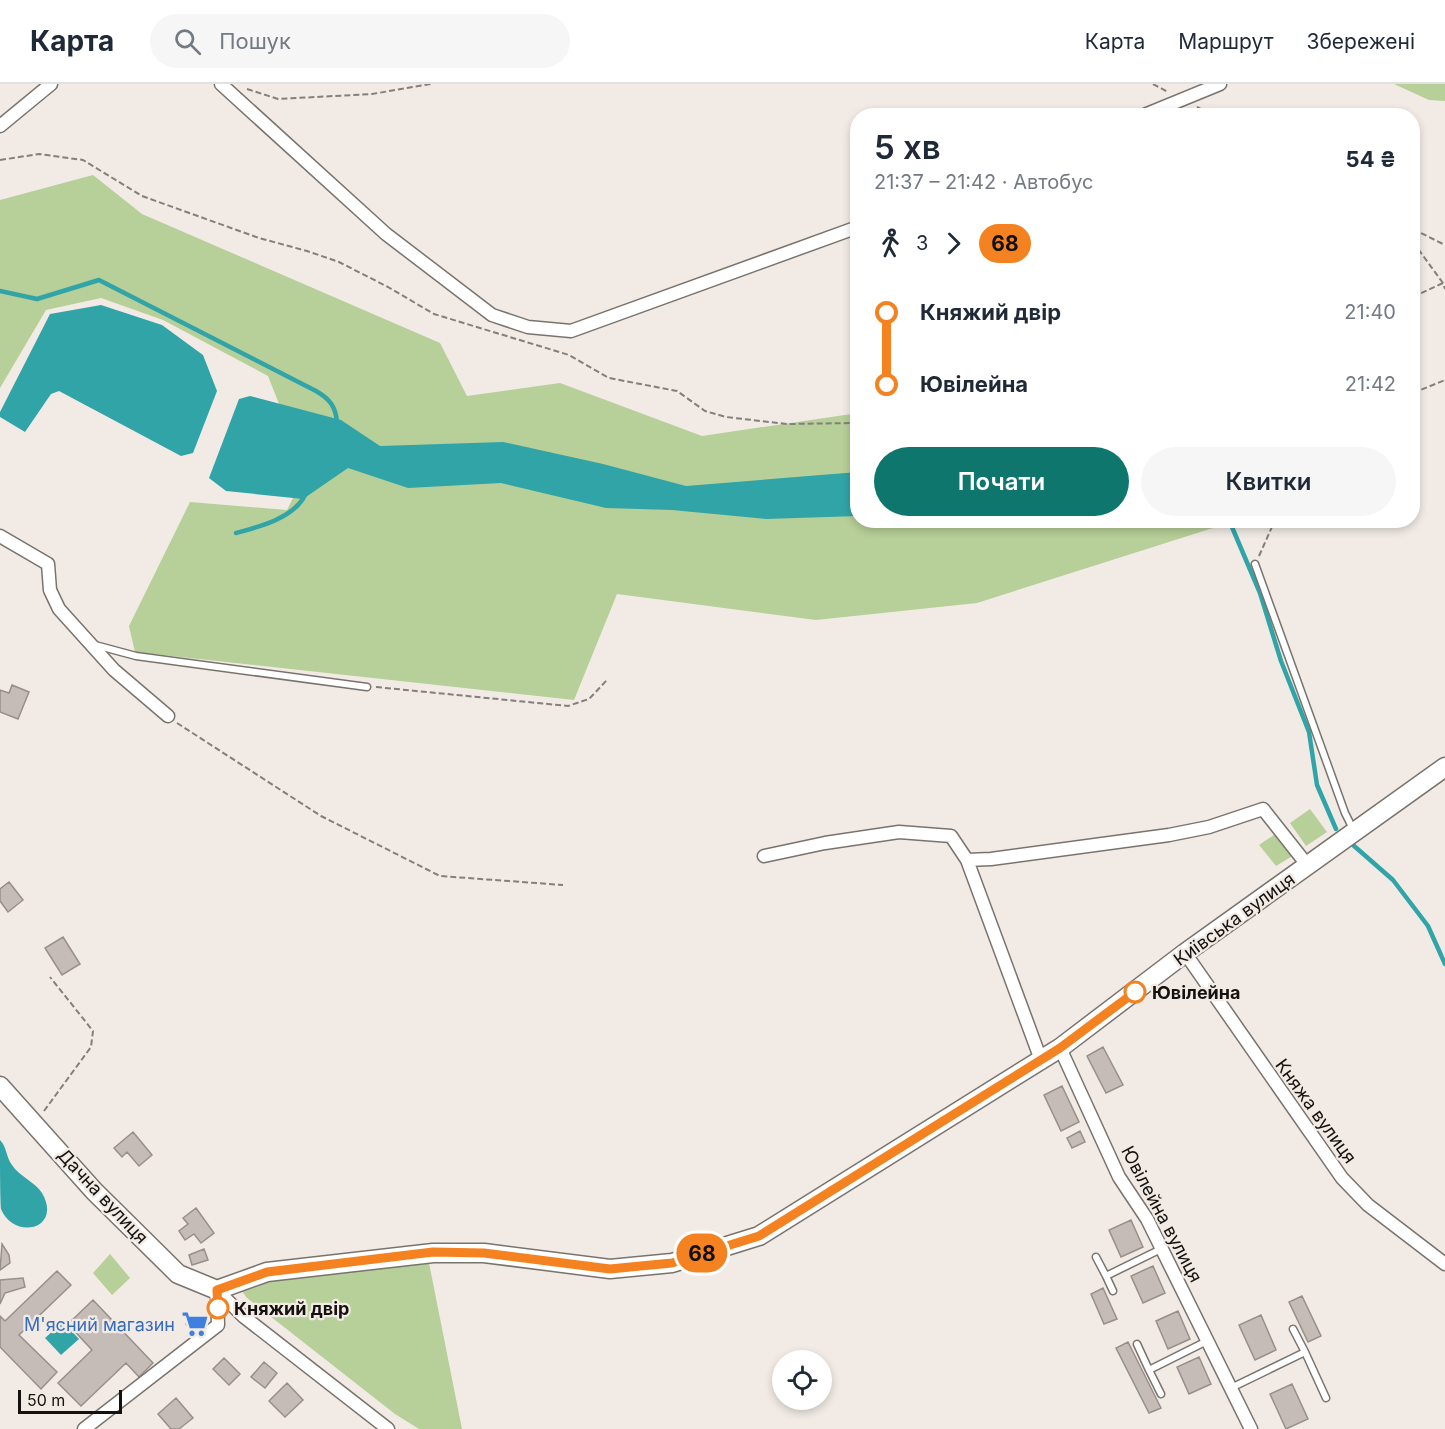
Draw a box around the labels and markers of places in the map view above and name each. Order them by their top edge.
marker: Ювілейна [1124,981,1146,1003]
place label: Ювілейна [1152,982,1240,1003]
marker: Княжий двір [207,1297,229,1319]
place label: Княжий двір [234,1298,349,1319]
supermarket icon: М'ясний магазин [180,1309,210,1339]
place label: М'ясний магазин [24,1314,175,1335]

